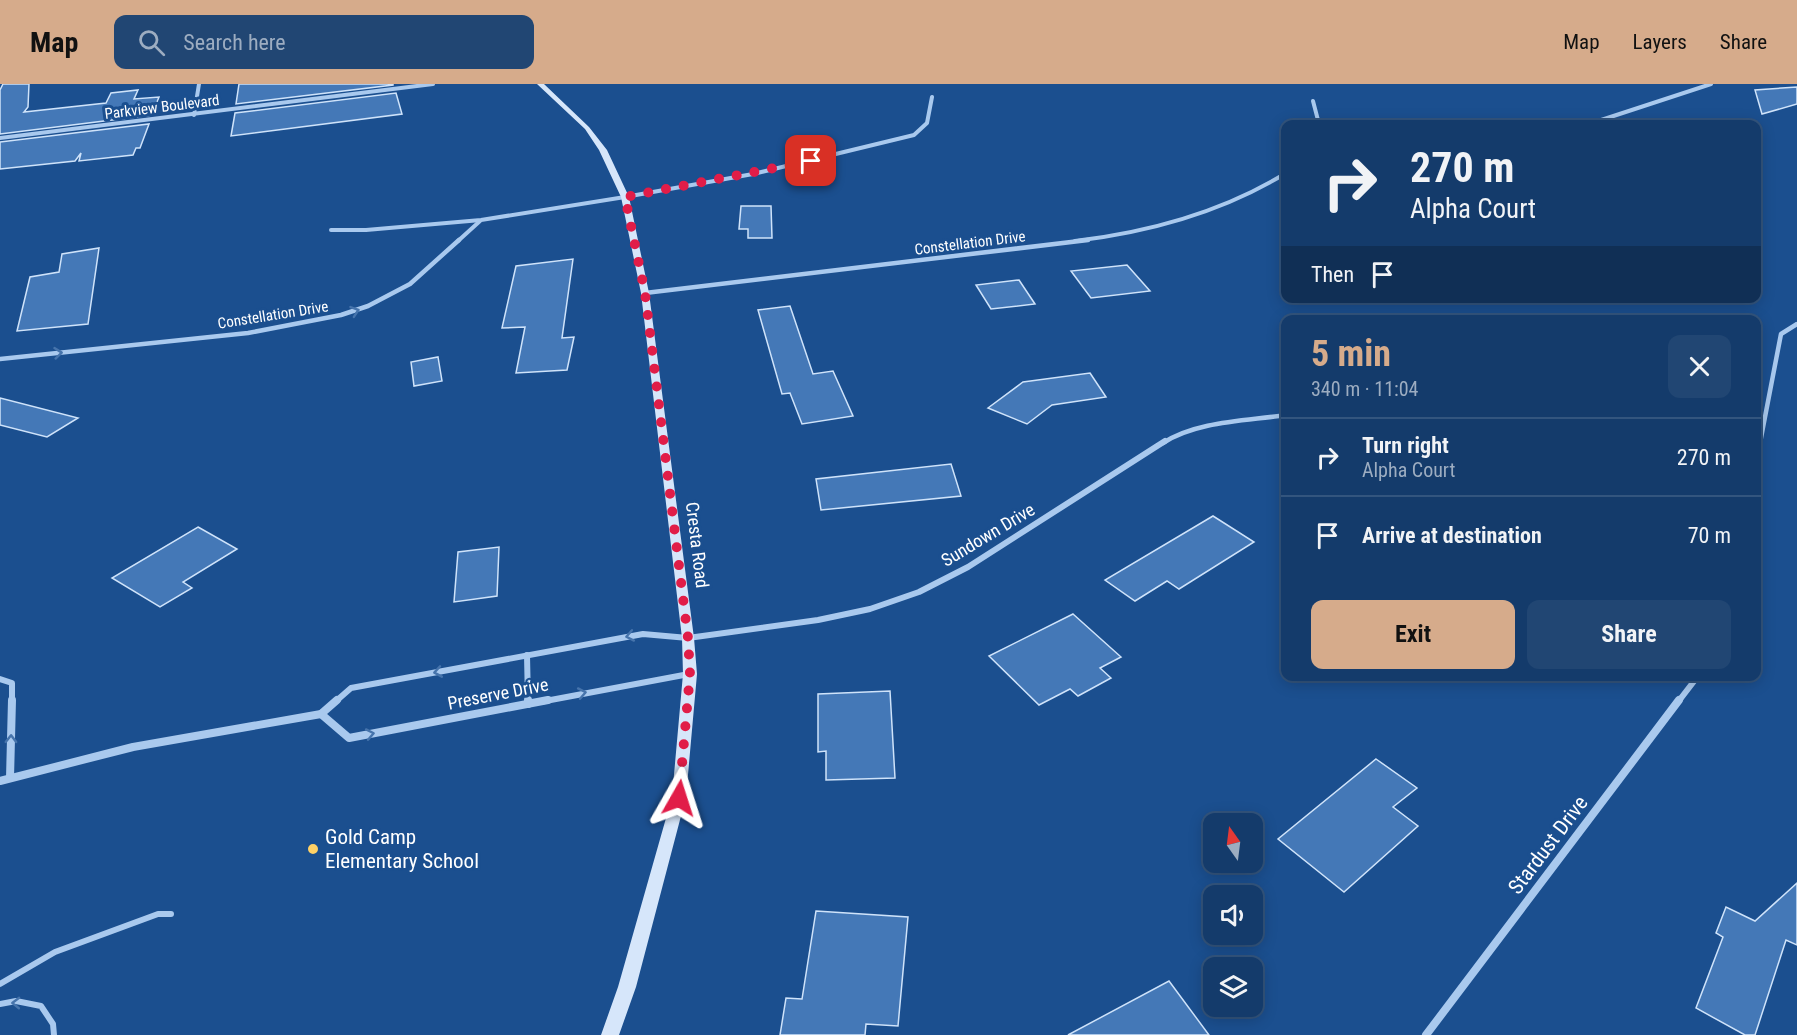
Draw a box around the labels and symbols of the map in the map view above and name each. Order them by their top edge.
street label: Parkview Boulevard [104,91,220,123]
pin [785,135,836,186]
street label: Constellation Drive [913,227,1027,259]
street label: Constellation Drive [216,297,330,333]
one-way arrow [349,305,360,318]
one-way arrow [54,347,63,360]
street label: Sundown Drive [937,498,1038,571]
street label: Cresta Road [682,501,713,589]
one-way arrow [626,629,636,642]
one-way arrow [434,665,443,677]
street label: Preserve Drive [446,673,550,714]
one-way arrow [577,687,587,700]
one-way arrow [365,728,375,741]
one-way arrow [5,734,17,743]
position arrow [647,766,711,830]
street label: Stardust Drive [1503,791,1593,899]
north arrow [1203,813,1263,873]
place label: Gold Camp Elementary School [325,825,479,873]
marker: Gold Camp Elementary School [306,842,320,856]
one-way arrow [11,997,20,1009]

